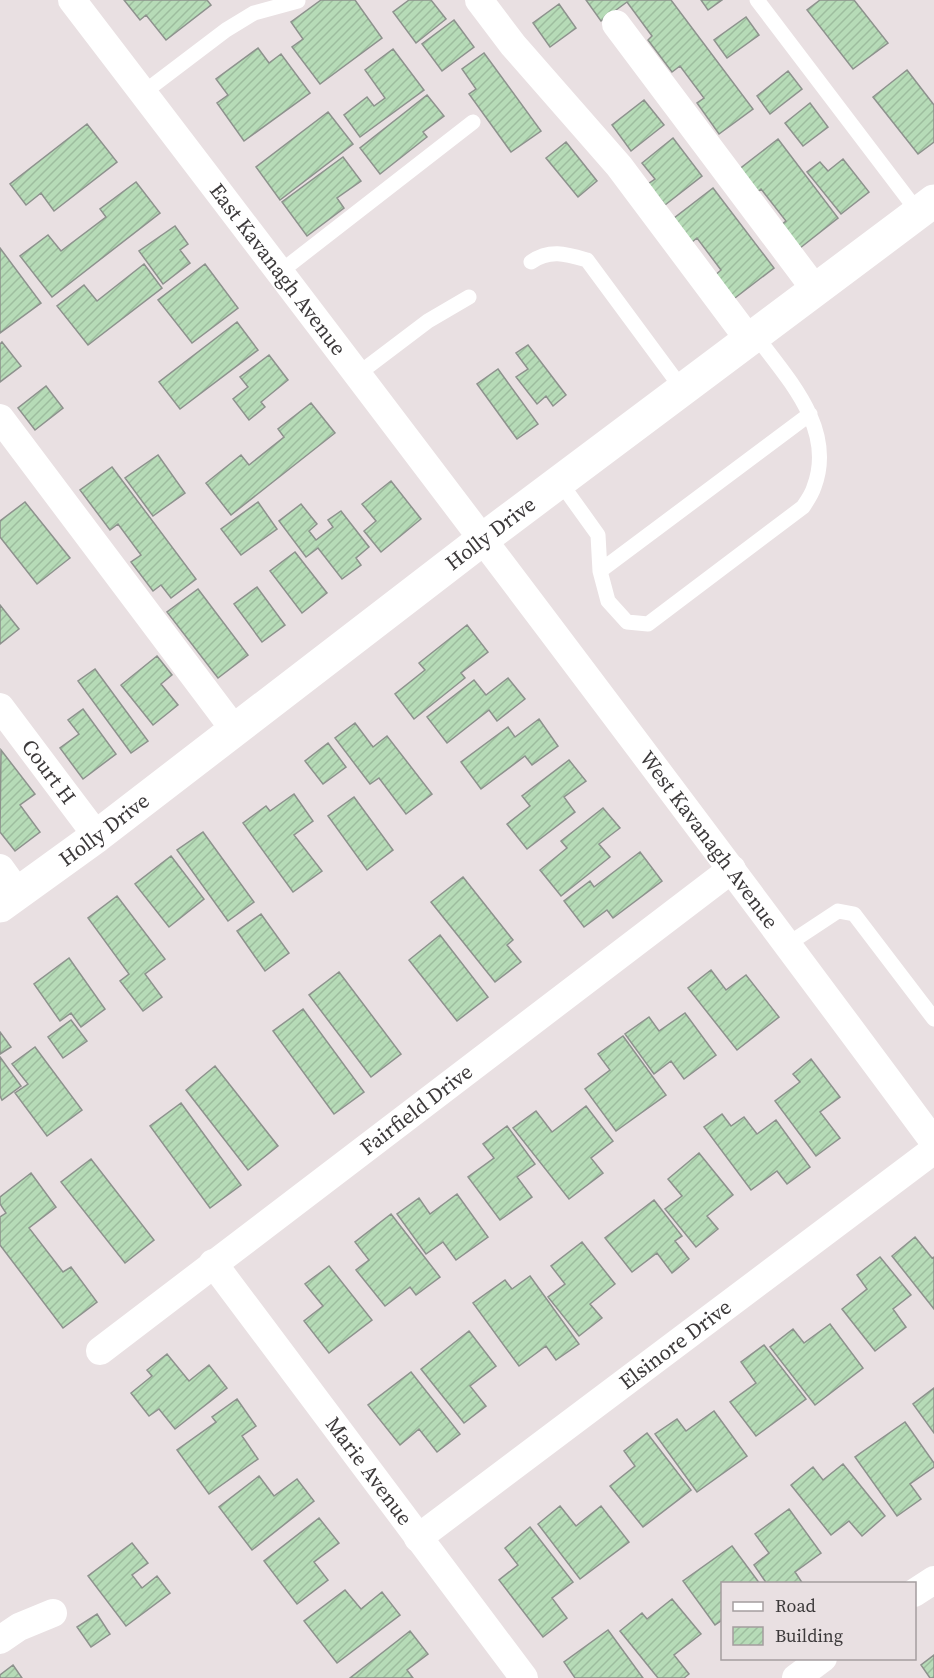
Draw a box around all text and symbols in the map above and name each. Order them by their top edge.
street label: East Kavanagh Avenue [203,177,353,361]
street label: Holly Drive [439,490,541,577]
street label: Court H [15,733,83,810]
street label: West Kavanagh Avenue [633,744,786,934]
street label: Holly Drive [53,786,155,873]
street label: Fairfield Drive [354,1057,478,1161]
street label: Elsinore Drive [613,1292,737,1396]
street label: Marie Avenue [319,1410,420,1531]
legend [721,1582,916,1660]
text: Road [775,1593,816,1618]
text: Building [775,1623,843,1648]

